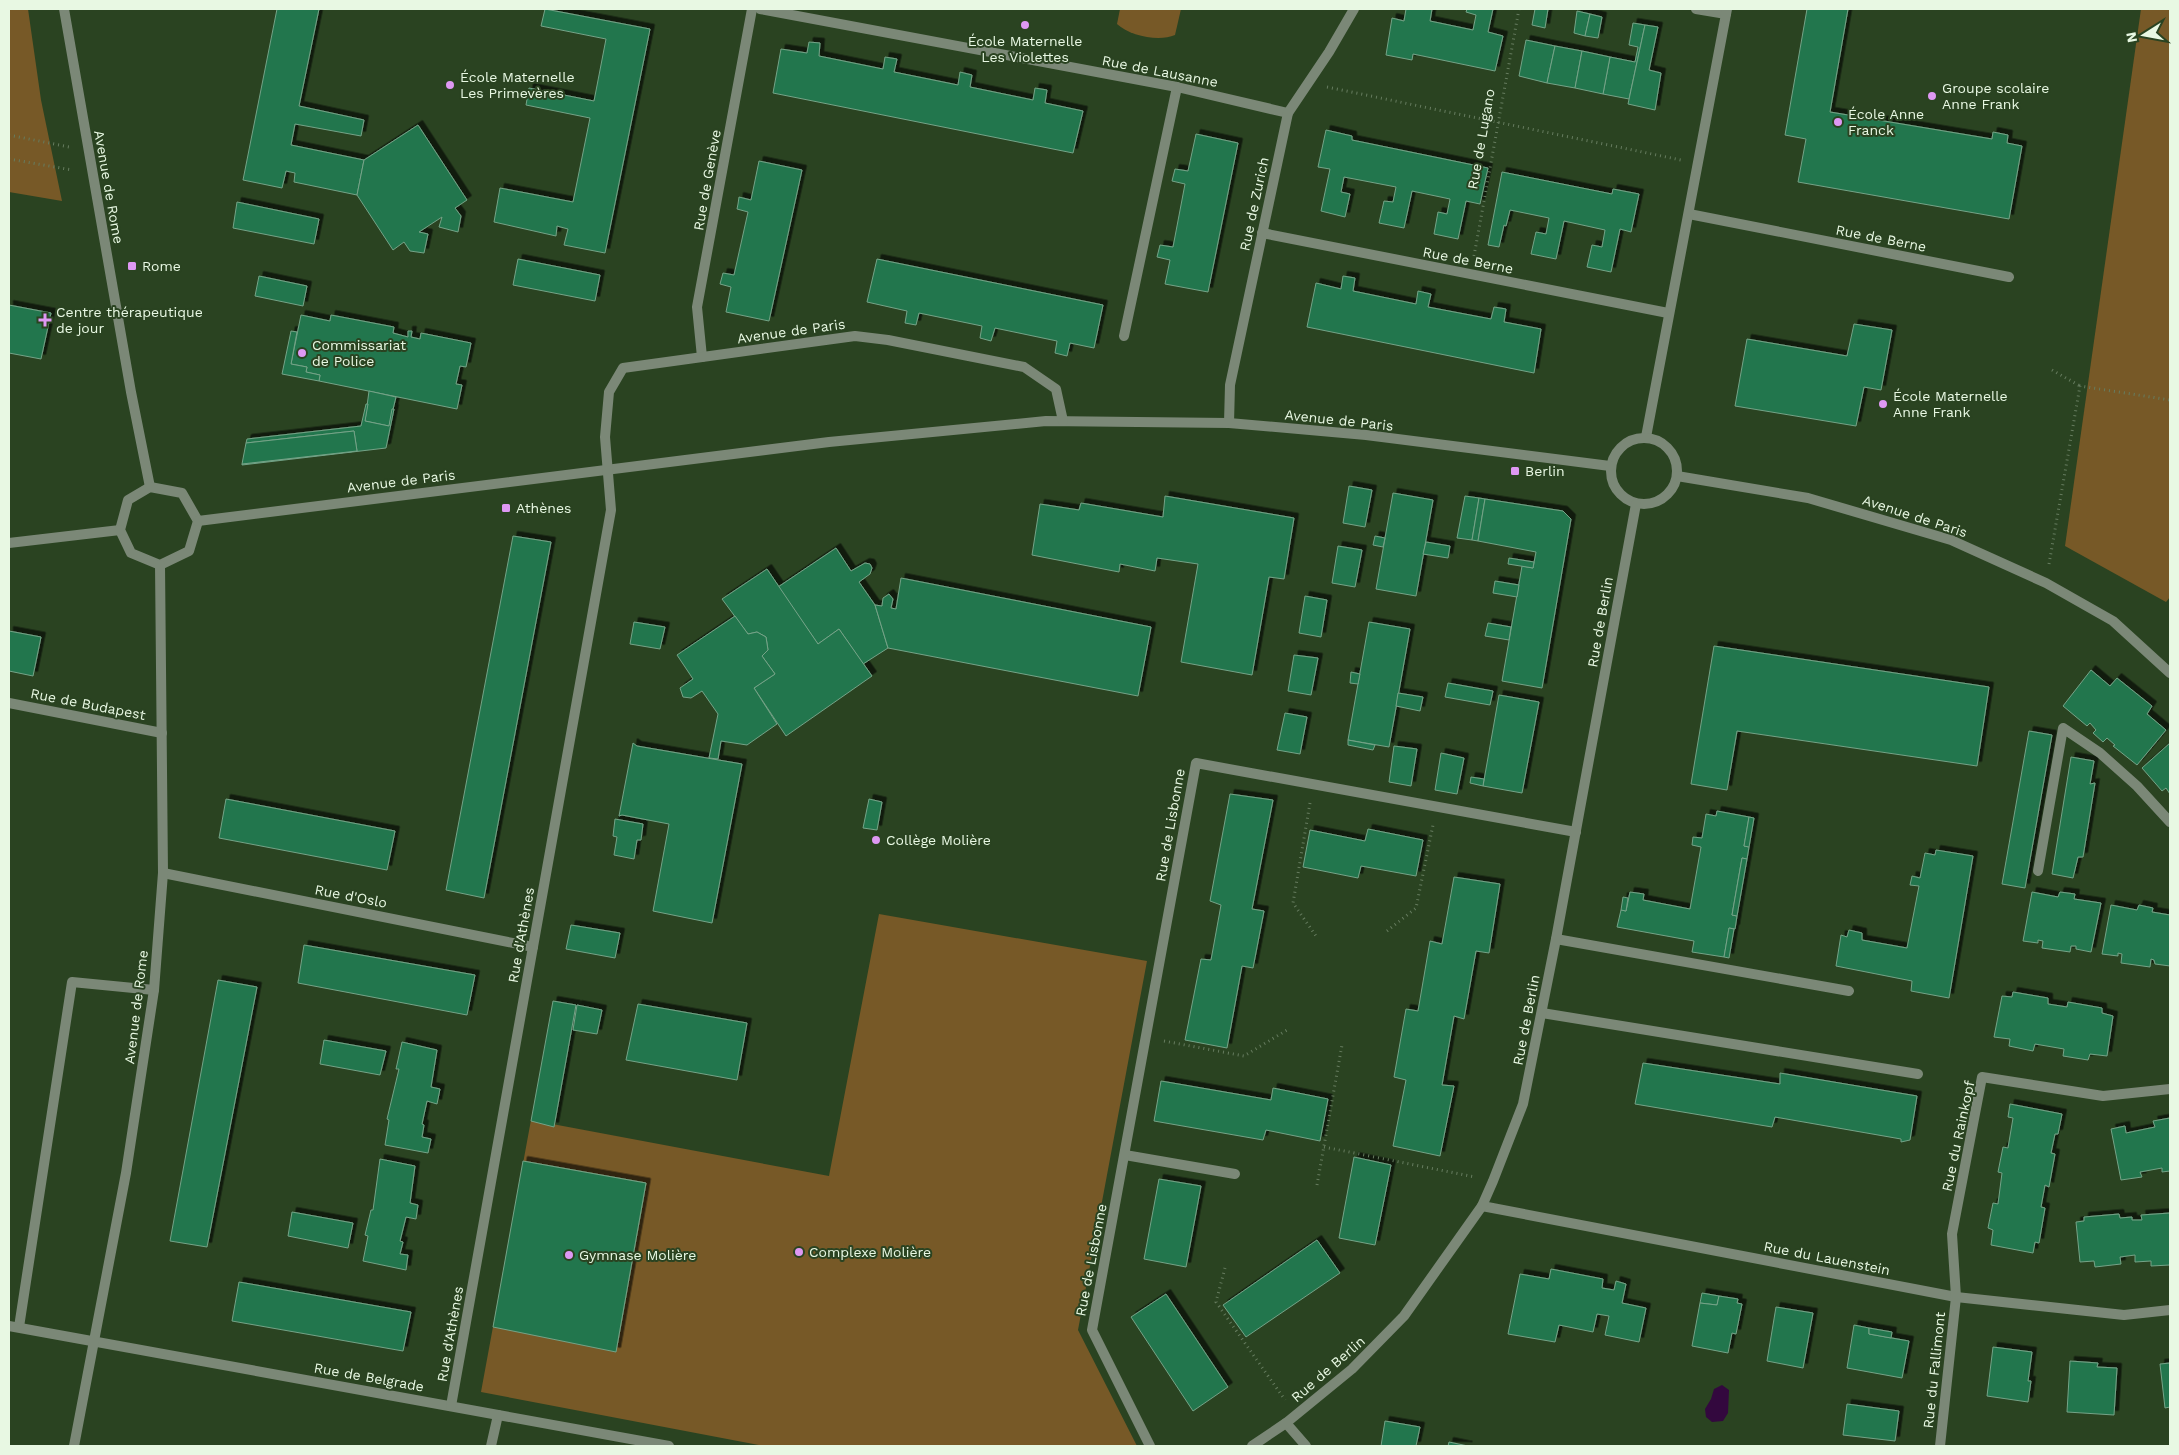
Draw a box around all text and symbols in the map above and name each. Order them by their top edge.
north arrow [2119,10,2169,60]
marker: École Maternelle Les Violettes [1019,19,1031,31]
text: N [2122,31,2140,44]
place label: École Maternelle Les Violettes [968,33,1082,65]
street label: Rue de Lausanne [1101,52,1219,90]
place label: École Maternelle Les Primevères [460,69,575,101]
marker: École Maternelle Les Primevères [444,79,456,91]
place label: Groupe scolaire Anne Frank [1942,80,2049,112]
street label: Rue de Lugano [1464,88,1498,190]
marker: Groupe scolaire Anne Frank [1926,90,1938,102]
place label: École Anne Franck [1848,106,1924,138]
marker: École Anne Franck [1832,116,1844,128]
street label: Rue de Genève [690,128,724,232]
street label: Avenue de Rome [91,129,127,245]
street label: Rue de Zurich [1236,156,1272,252]
street label: Rue de Berne [1834,221,1928,255]
street label: Rue de Berne [1421,243,1515,277]
place label: Rome [142,258,181,274]
marker: Rome [126,260,138,272]
place label: Centre thérapeutique de jour [56,304,203,336]
marker: Centre thérapeutique de jour [38,313,52,327]
street label: Avenue de Paris [736,315,846,347]
place label: Commissariat de Police [312,337,406,369]
marker: Commissariat de Police [296,347,308,359]
place label: École Maternelle Anne Frank [1893,388,2008,420]
marker: École Maternelle Anne Frank [1877,398,1889,410]
street label: Avenue de Paris [1284,406,1394,434]
place label: Berlin [1525,463,1565,479]
marker: Berlin [1509,465,1521,477]
street label: Avenue de Paris [346,466,456,496]
street label: Avenue de Paris [1861,492,1969,540]
place label: Athènes [516,500,571,516]
marker: Athènes [500,502,512,514]
street label: Rue de Berlin [1584,575,1616,669]
street label: Rue de Budapest [29,685,147,723]
street label: Rue de Lisbonne [1152,767,1188,883]
place label: Collège Molière [886,832,991,848]
marker: Collège Molière [870,834,882,846]
street label: Rue d'Oslo [314,881,388,911]
street label: Rue d'Athènes [505,886,537,984]
street label: Avenue de Rome [121,949,151,1065]
street label: Rue de Berlin [1509,973,1543,1067]
street label: Rue du Rainkopf [1938,1079,1978,1193]
street label: Rue de Lisbonne [1072,1202,1110,1318]
street label: Rue du Lauenstein [1763,1238,1891,1278]
place label: Complexe Molière [809,1244,931,1260]
marker: Complexe Molière [793,1246,805,1258]
place label: Gymnase Molière [579,1247,696,1263]
marker: Gymnase Molière [563,1249,575,1261]
street label: Rue d'Athènes [434,1285,466,1383]
street label: Rue du Fallimont [1920,1311,1948,1429]
street label: Rue de Berlin [1288,1333,1368,1405]
street label: Rue de Belgrade [313,1359,425,1395]

